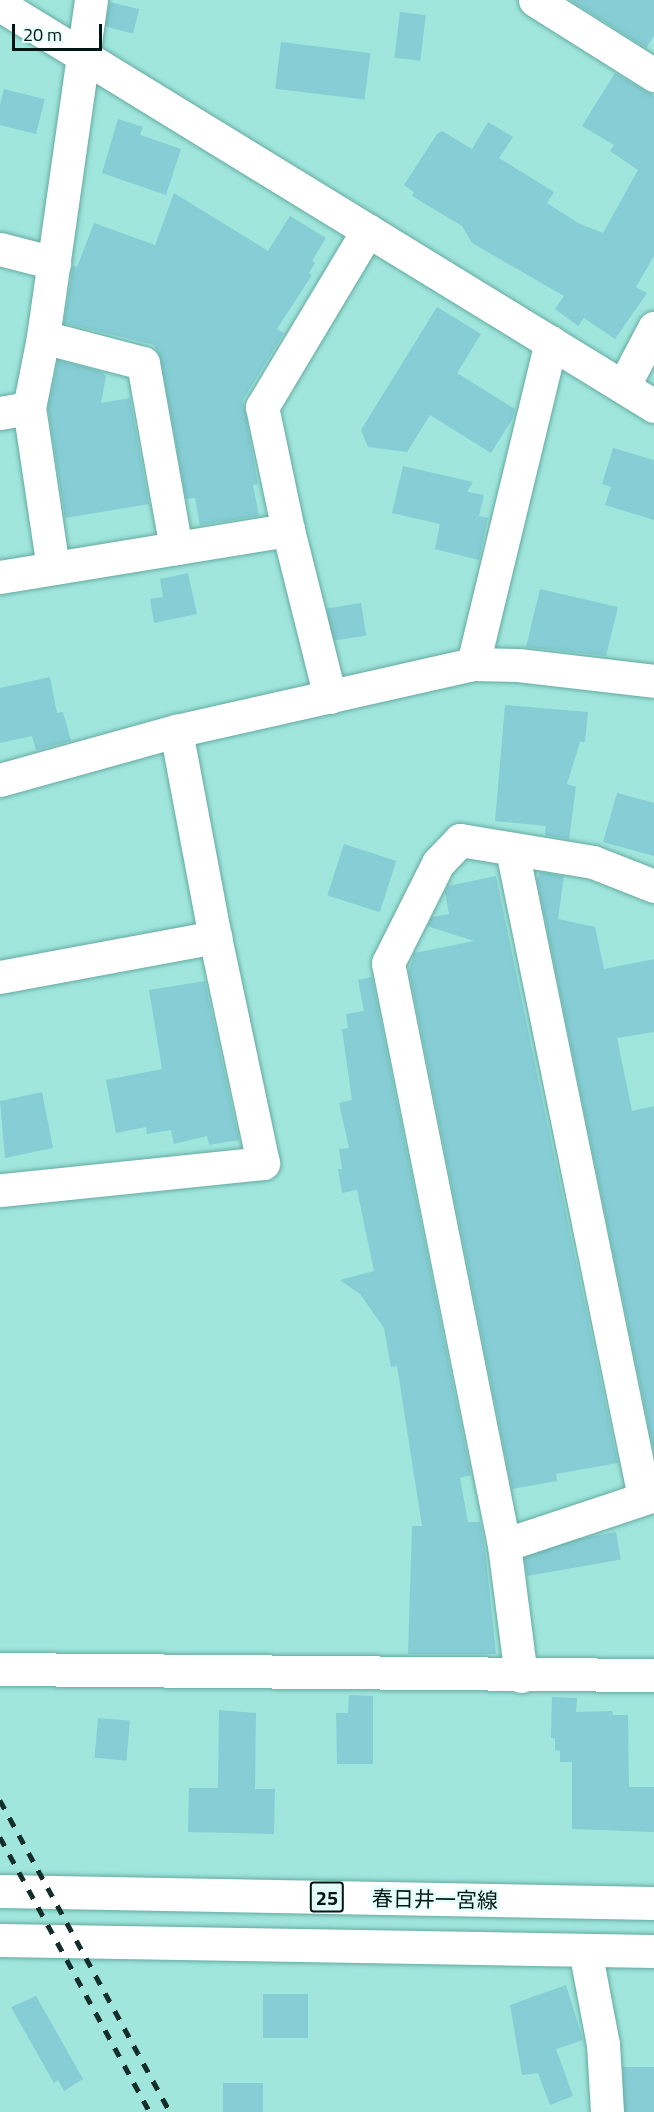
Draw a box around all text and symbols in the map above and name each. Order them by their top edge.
scale bar [15,12,105,50]
text: 20 m [23,21,62,48]
road number: 25 [309,1880,345,1914]
street label: 春日井一宮線 [372,1885,498,1913]

